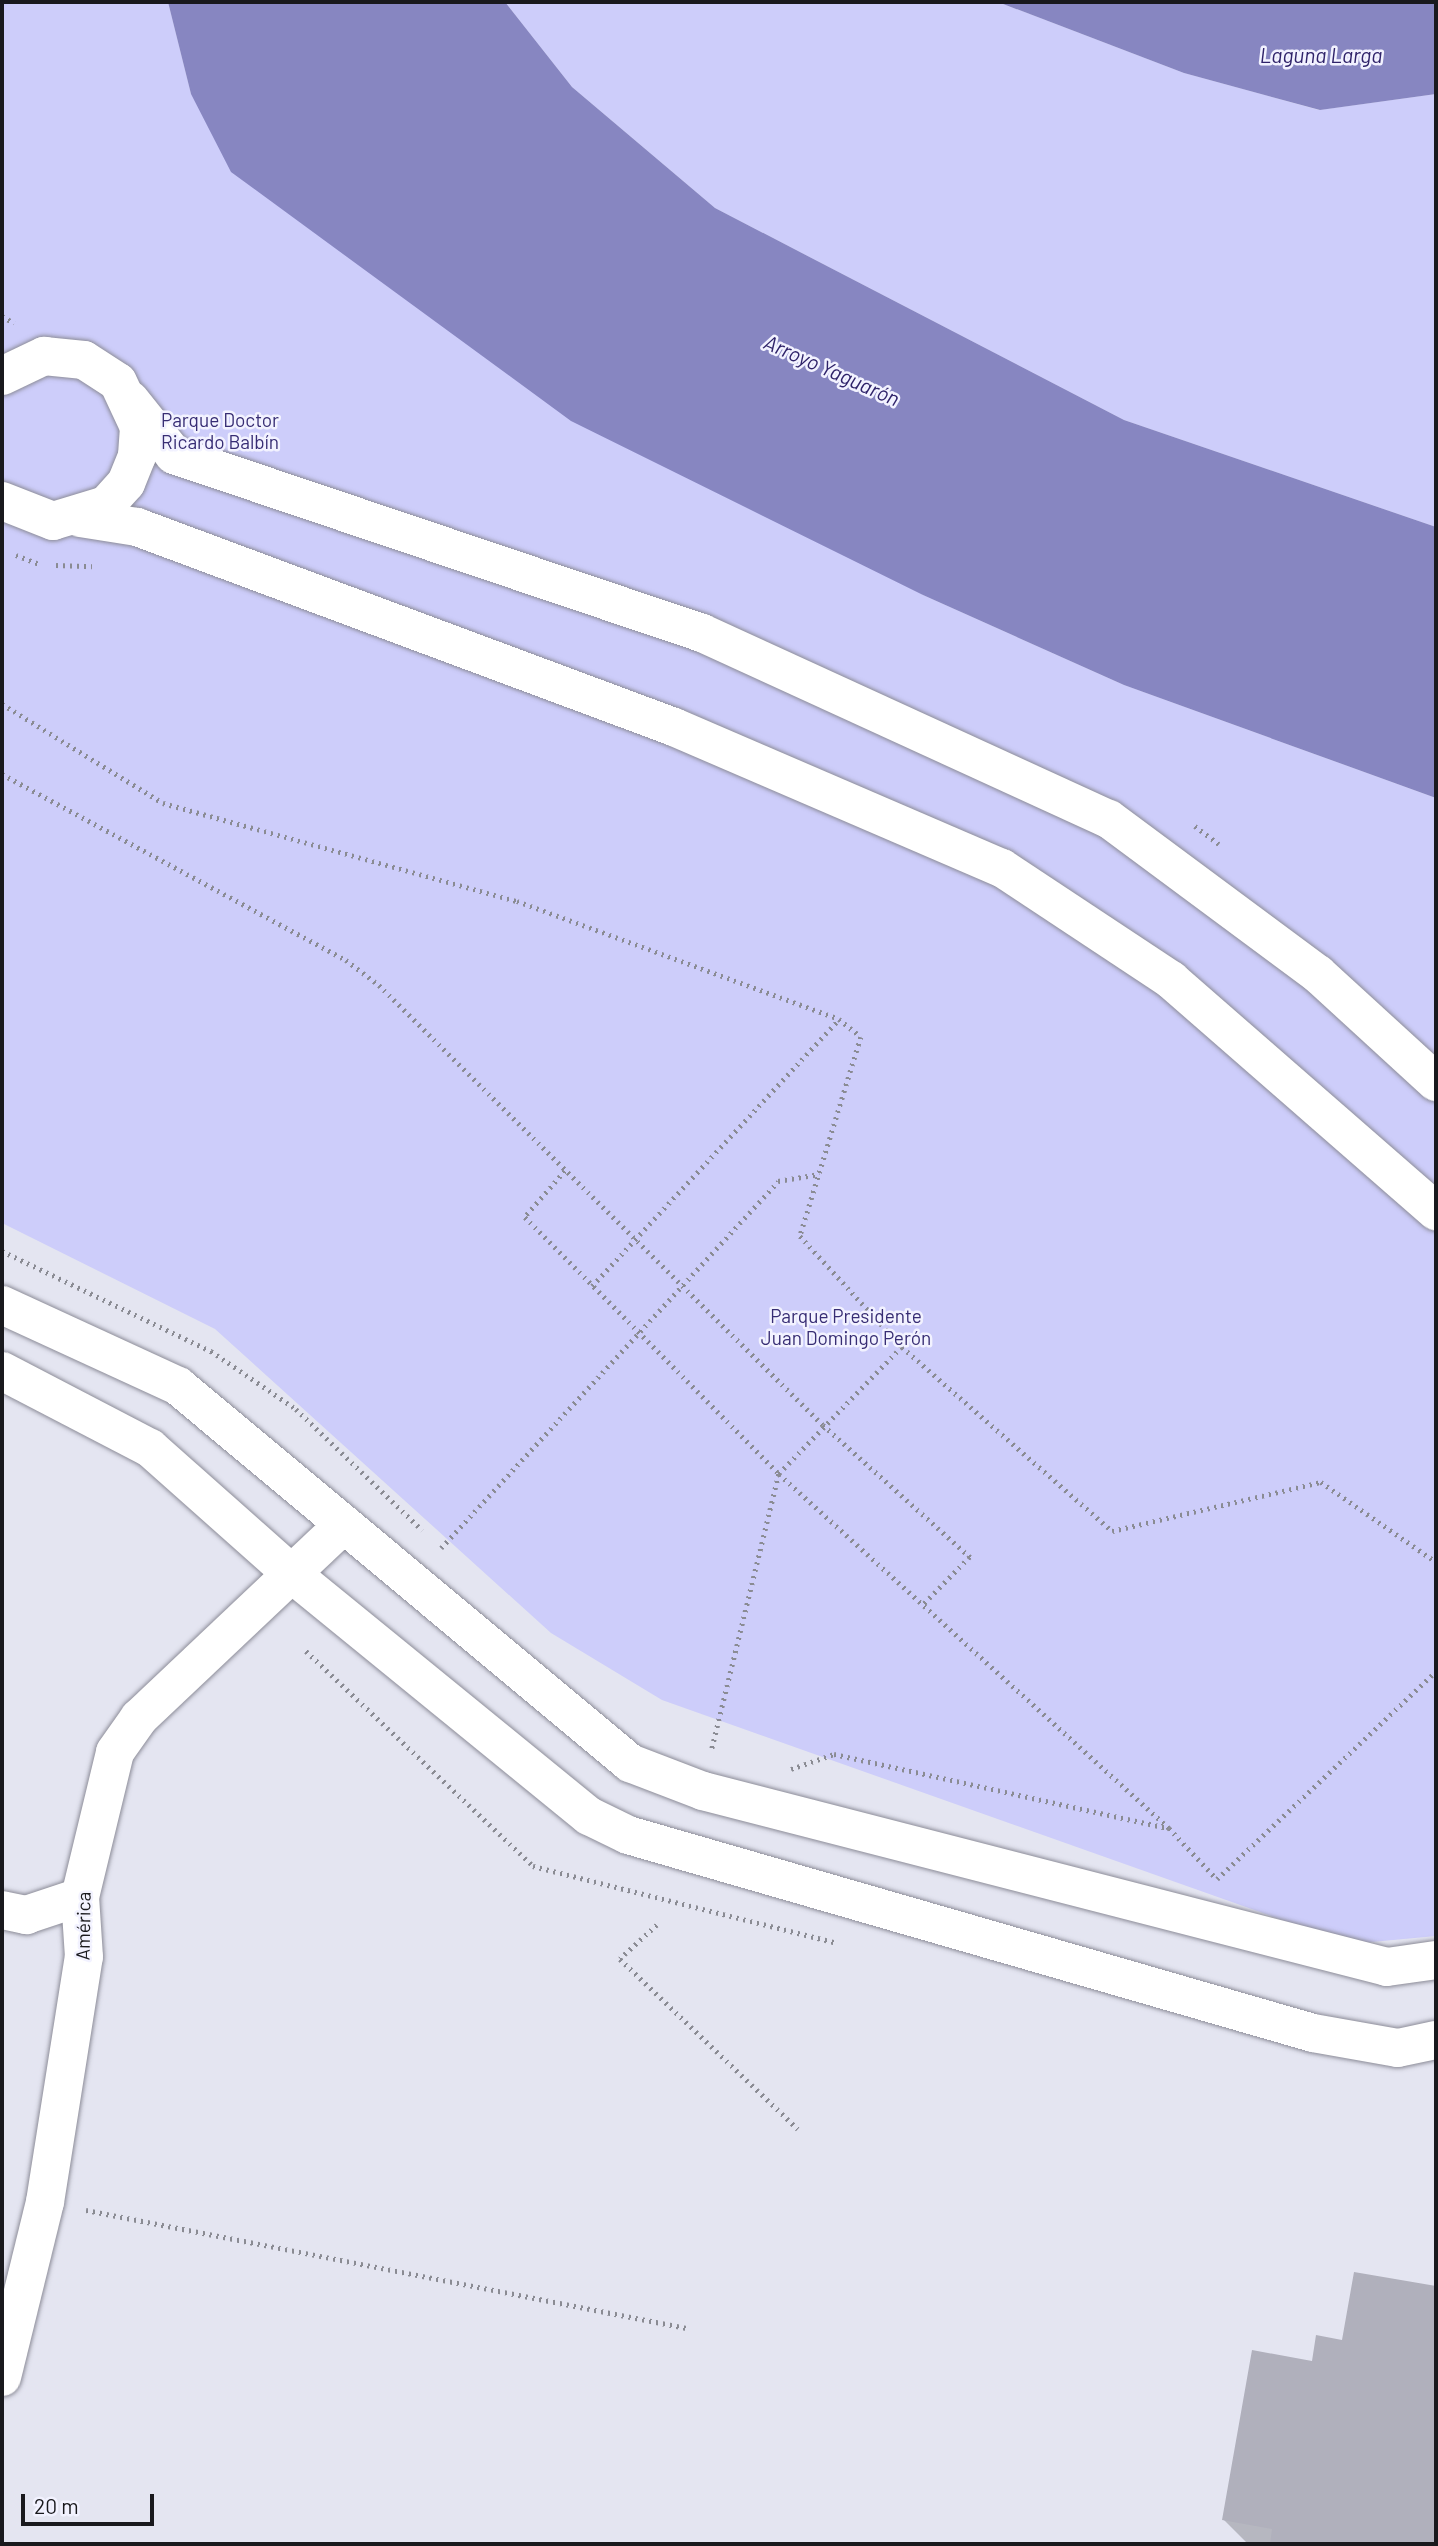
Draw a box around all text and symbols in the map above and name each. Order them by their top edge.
water label: Laguna Larga [1260,42,1382,68]
water label: Arroyo Yaguarón [760,329,904,411]
park label: Parque Doctor Ricardo Balbín [161,409,279,453]
park label: Parque Presidente Juan Domingo Perón [761,1305,931,1349]
street label: América [71,1892,95,1960]
scale bar [24,2480,158,2524]
text: 20 m [34,2493,79,2518]

